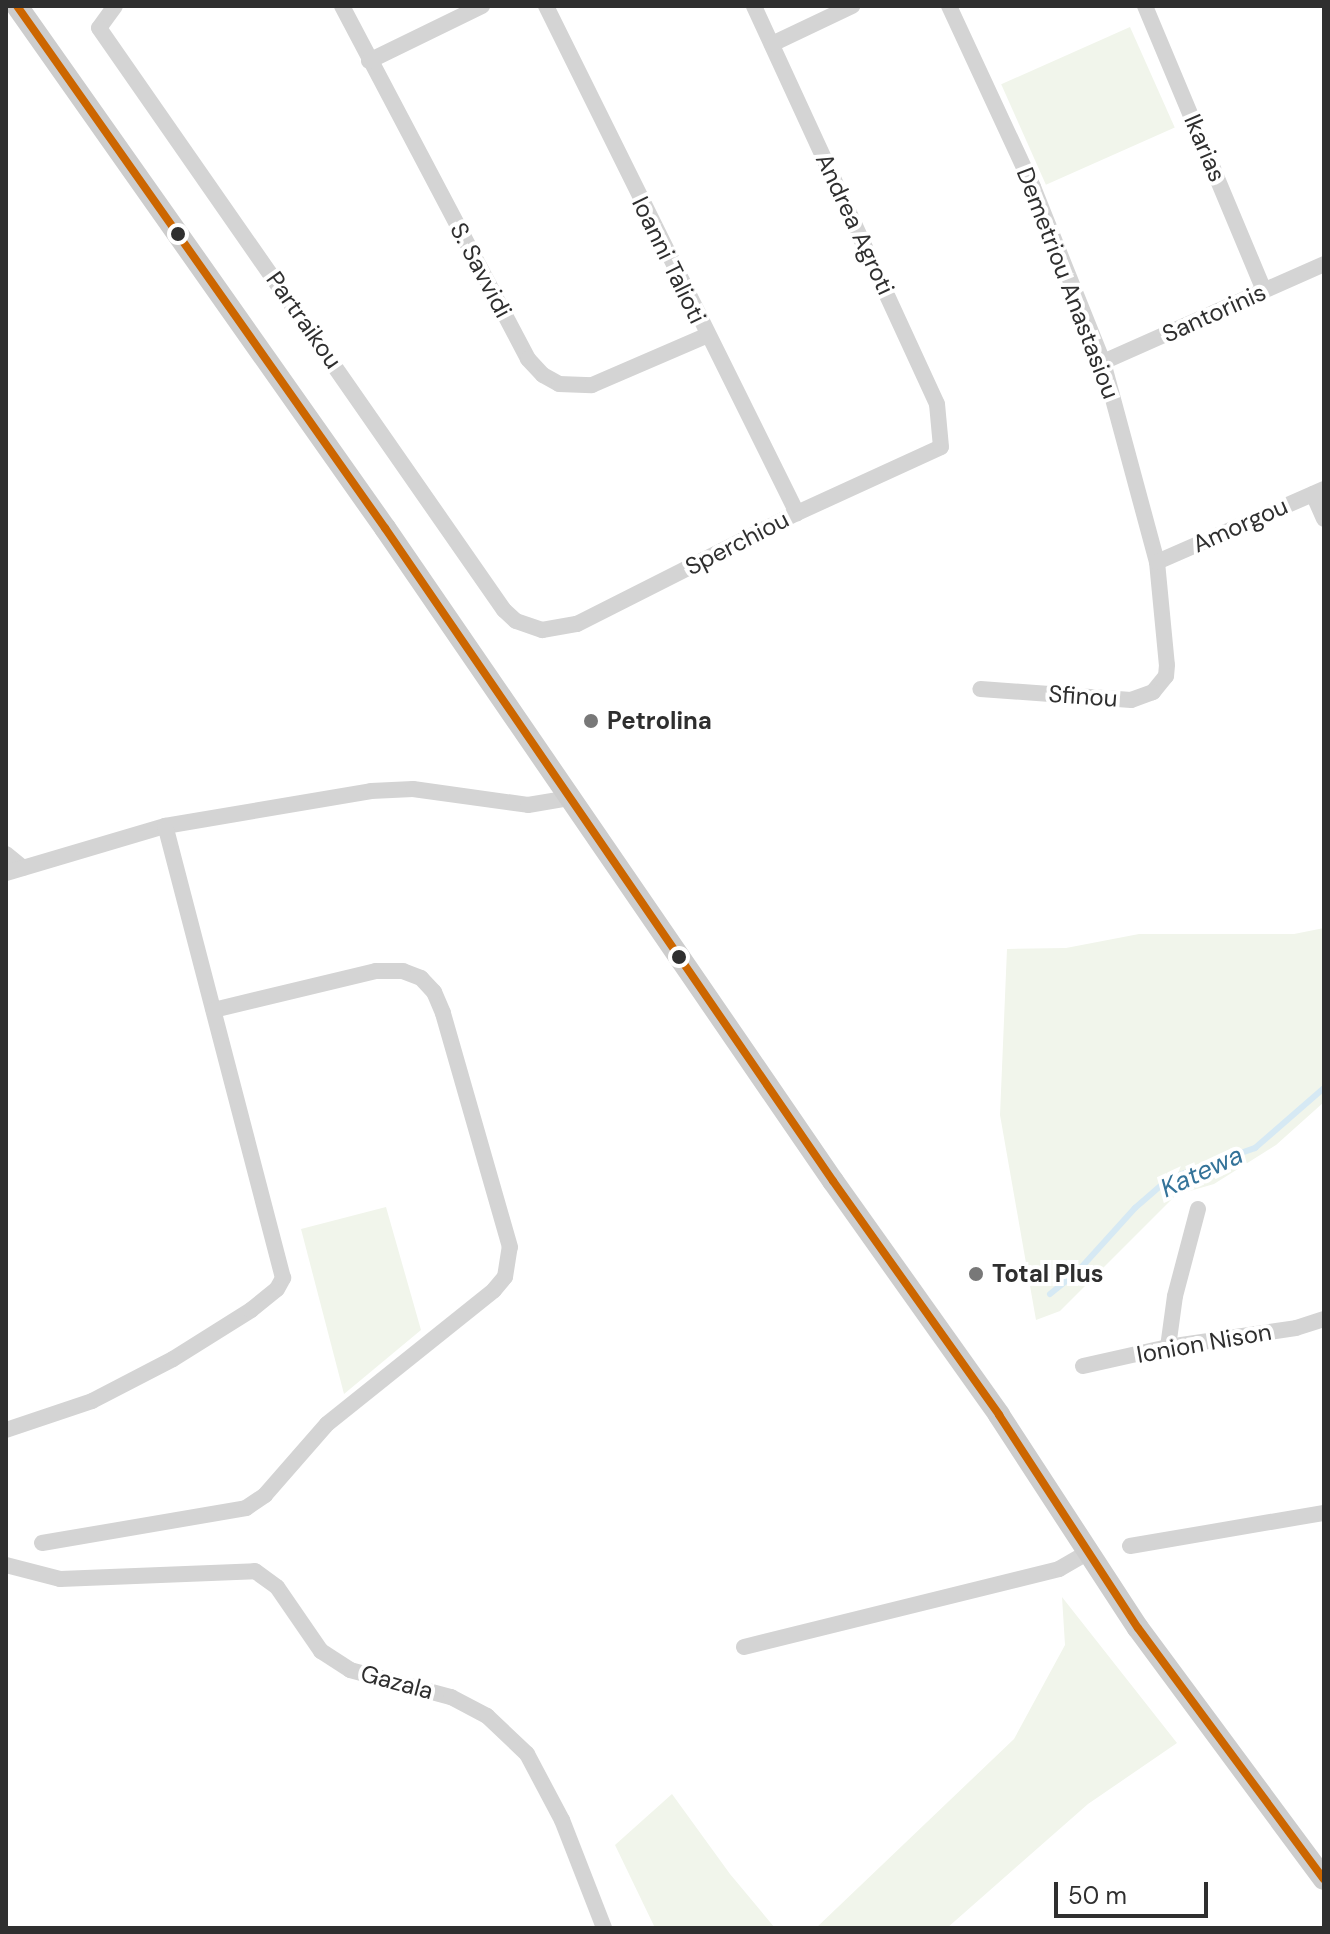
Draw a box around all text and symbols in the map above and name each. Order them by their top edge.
street label: Ikarias [1178,110,1232,186]
street label: Andrea Agroti [810,149,900,299]
street label: Demetriou Anastasiou [1011,163,1125,403]
street label: Ioanni Talioti [626,192,712,328]
street label: S. Savvidi [444,218,518,322]
unlabelled marker [170,226,186,242]
street label: Partraikou [260,266,348,374]
street label: Santorinis [1158,277,1270,349]
street label: Amorgou [1188,491,1292,559]
street label: Sperchiou [680,505,794,581]
street label: Sfinou [1047,679,1119,713]
place label: Petrolina [607,707,712,735]
marker: Petrolina [582,712,600,730]
unlabelled marker [671,949,687,965]
water label: Katewa [1156,1139,1248,1205]
place label: Total Plus [992,1260,1104,1288]
marker: Total Plus [967,1265,985,1283]
street label: Ionion Nison [1134,1317,1274,1369]
street label: Gazala [358,1659,436,1705]
scale bar [1058,1866,1212,1916]
text: 50 m [1068,1880,1127,1911]

